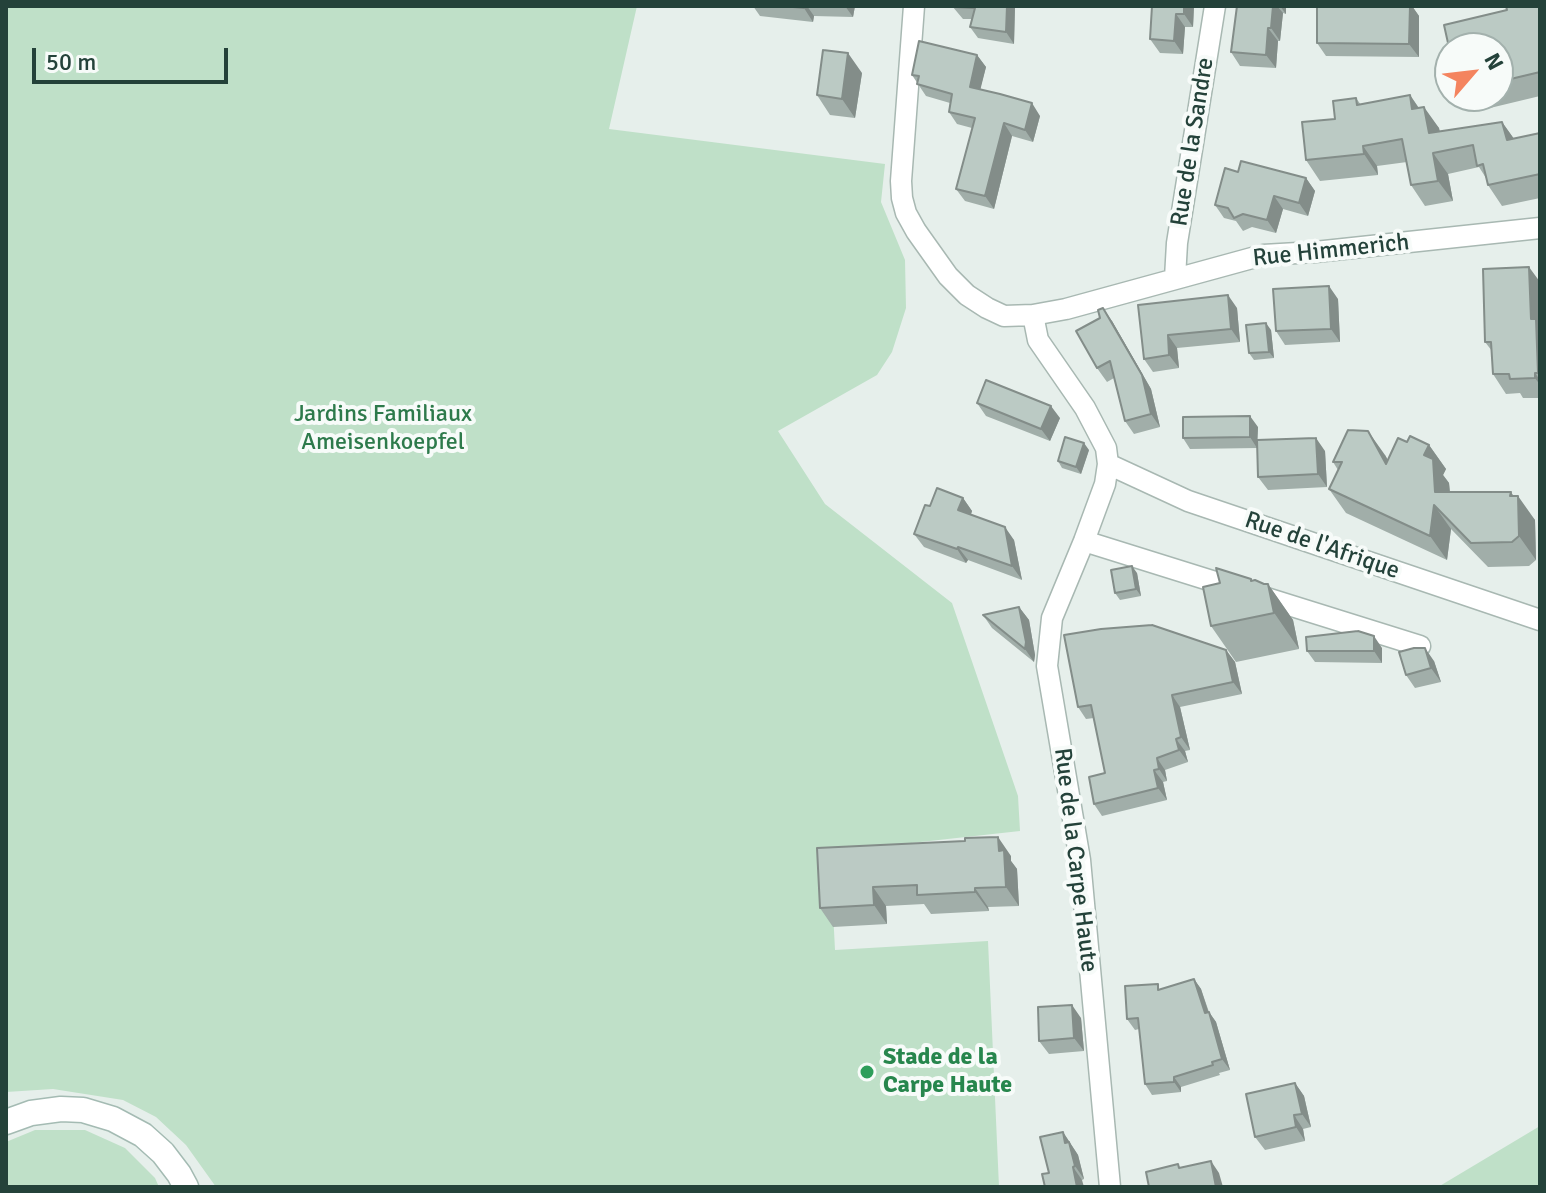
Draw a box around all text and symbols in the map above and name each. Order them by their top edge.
scale bar [36,32,232,82]
north arrow [1434,32,1514,112]
text: 50 m [46,47,96,77]
text: N [1478,48,1509,75]
street label: Rue de la Sandre [1165,56,1221,228]
street label: Rue Himmerich [1251,228,1411,274]
park label: Jardins Familiaux Ameisenkoepfel [294,401,472,457]
street label: Rue de l'Afrique [1241,506,1403,586]
street label: Rue de la Carpe Haute [1047,746,1103,974]
place label: Stade de la Carpe Haute [883,1044,1012,1100]
marker: Stade de la Carpe Haute [858,1063,876,1081]

